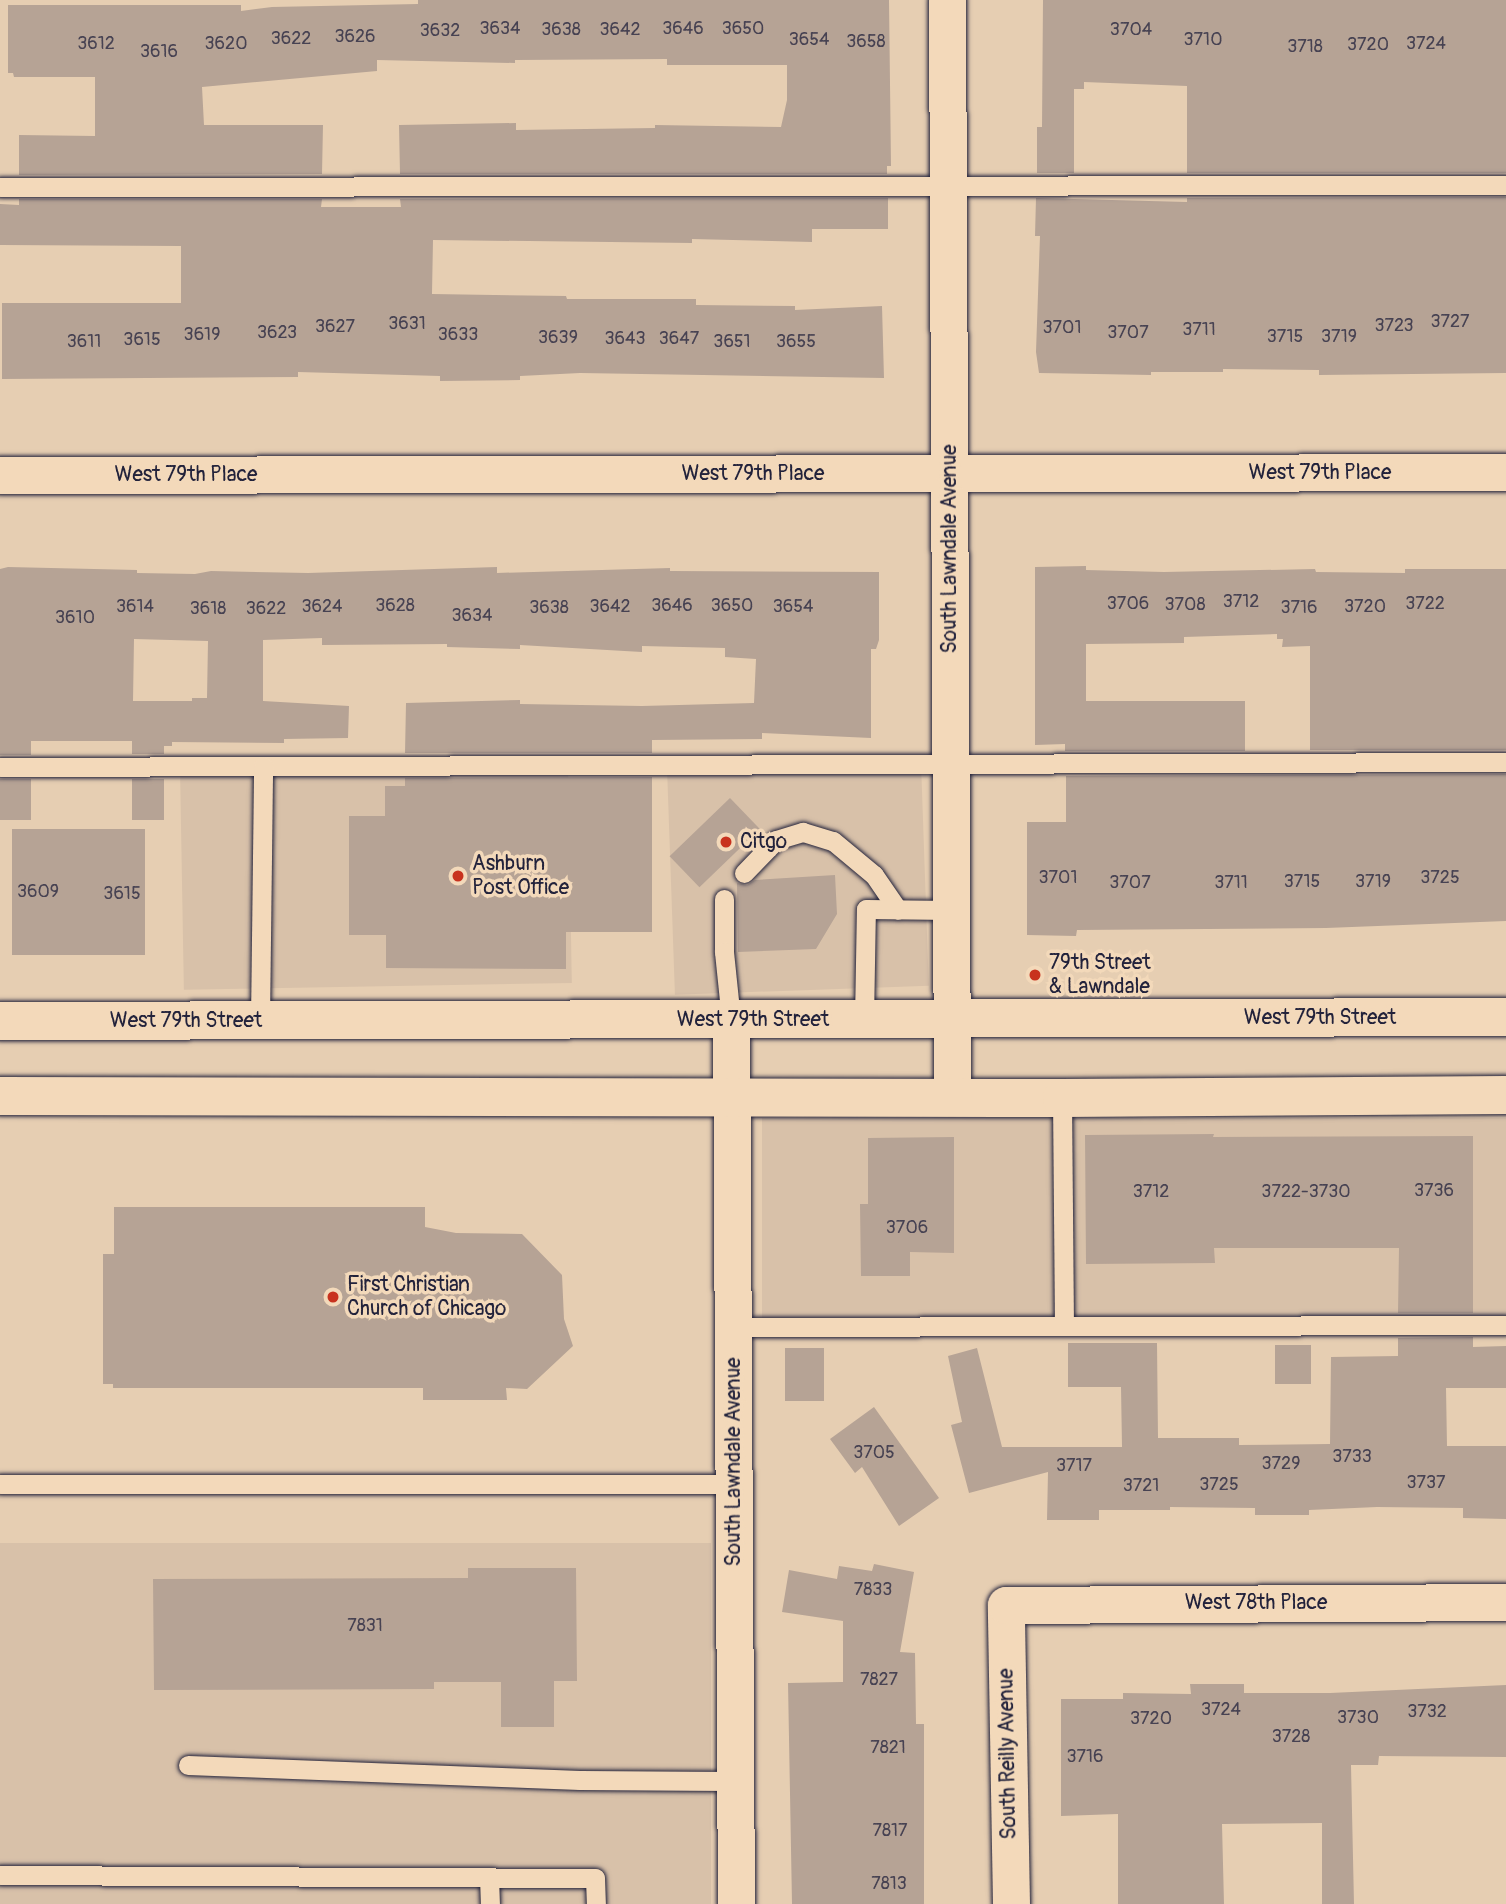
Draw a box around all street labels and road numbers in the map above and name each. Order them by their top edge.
street label: South Lawndale Avenue [937,444,963,654]
street label: West 79th Place [1249,460,1391,486]
street label: West 79th Place [682,461,824,487]
street label: West 79th Place [115,462,257,488]
street label: West 79th Street [1244,1005,1396,1031]
street label: West 79th Street [677,1007,829,1033]
street label: West 79th Street [110,1008,262,1034]
street label: South Lawndale Avenue [721,1357,747,1567]
street label: West 78th Place [1185,1590,1327,1616]
street label: South Reilly Avenue [994,1668,1022,1840]

